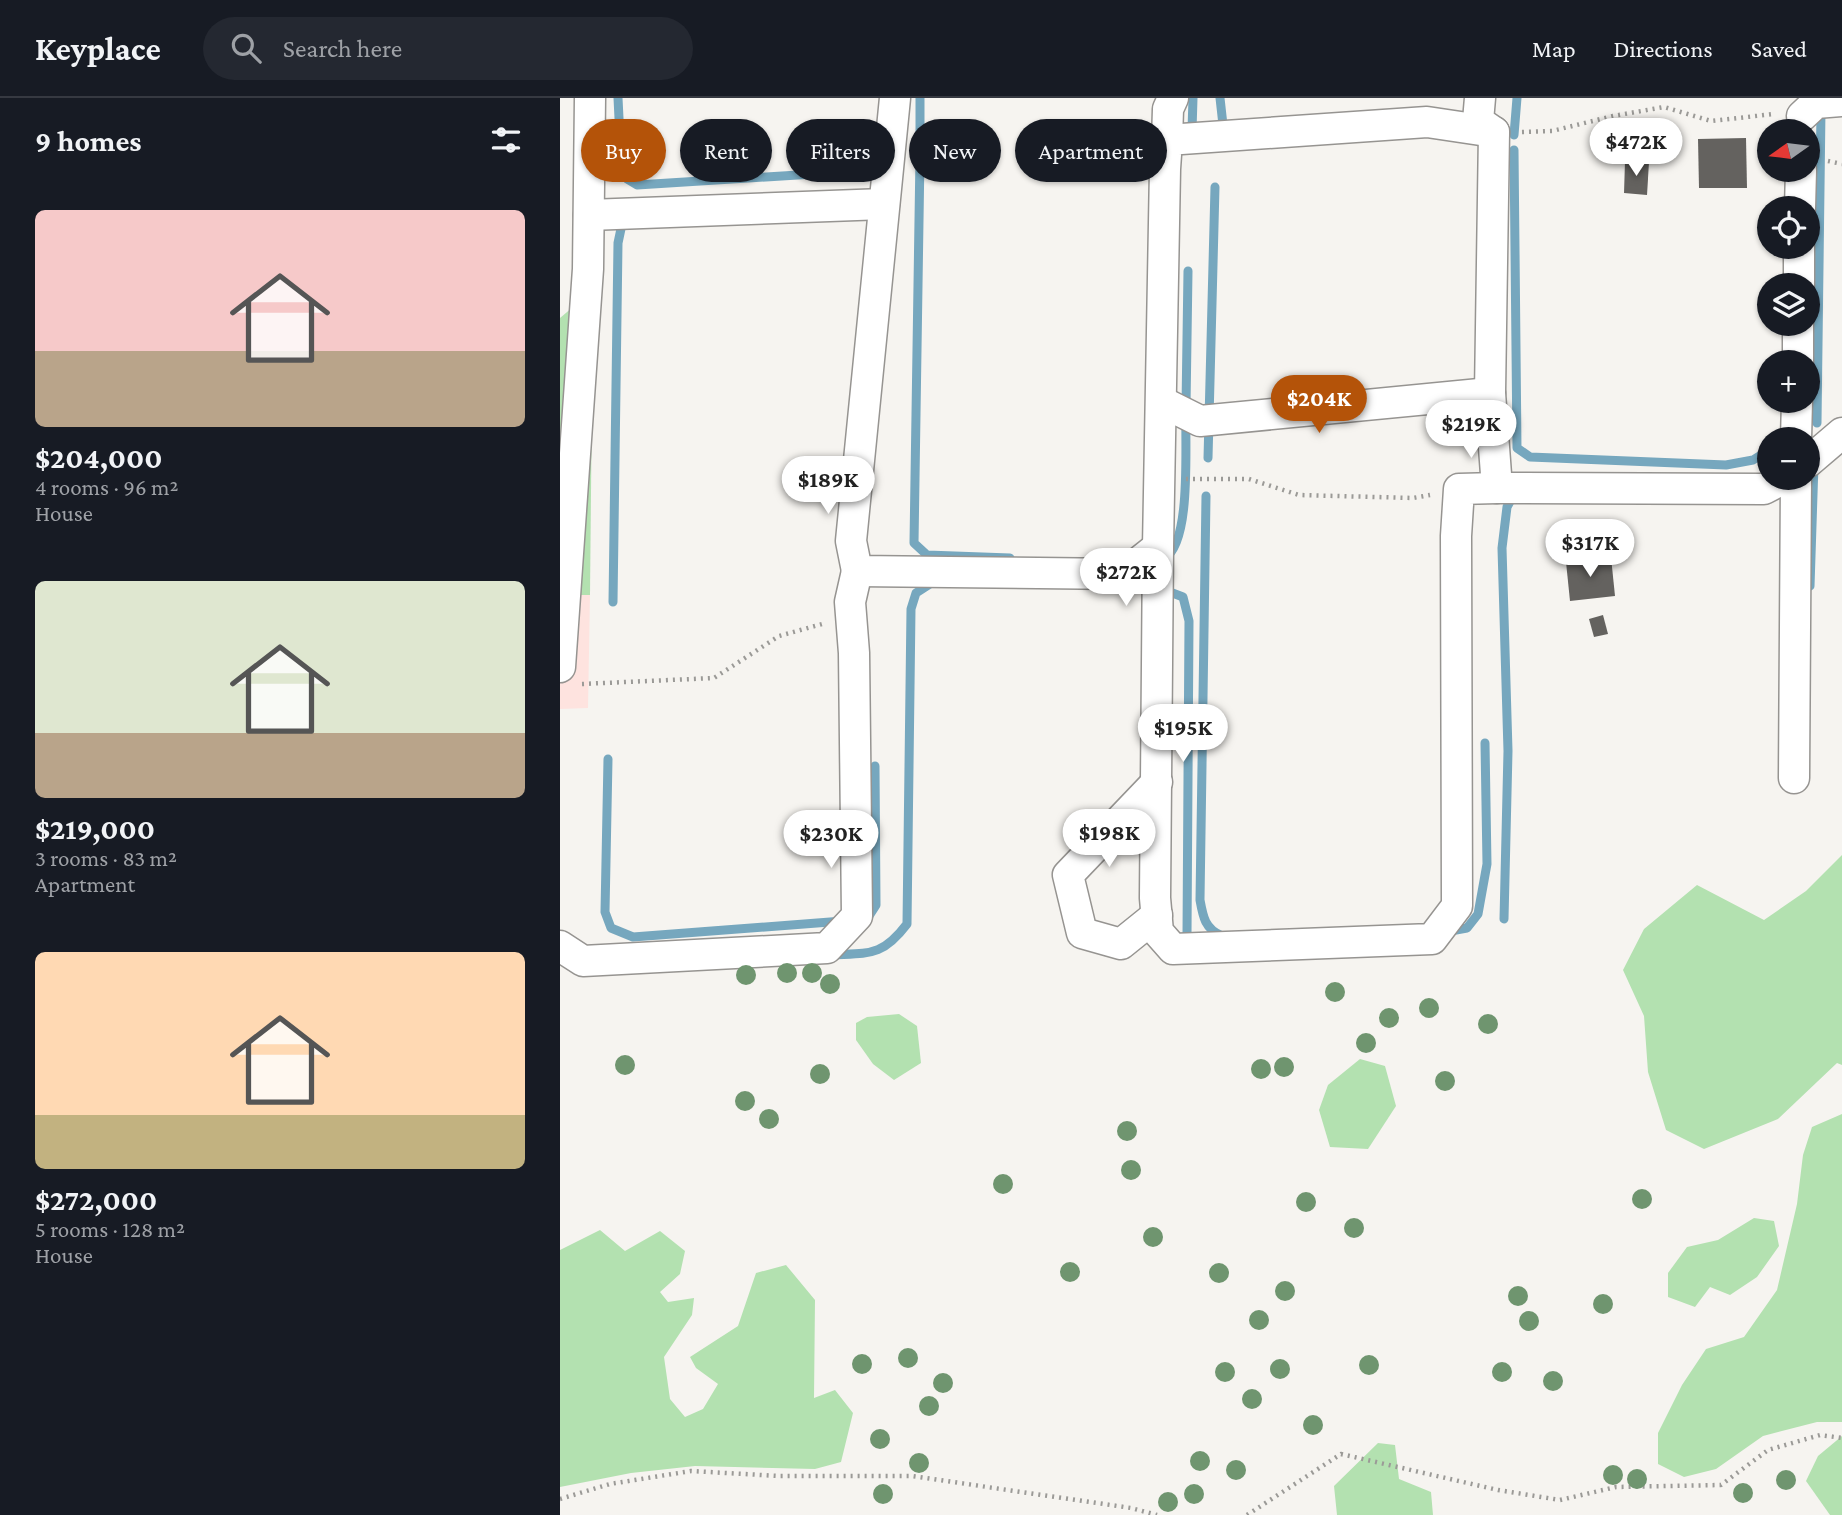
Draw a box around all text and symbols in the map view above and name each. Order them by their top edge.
search box [203,17,693,80]
icon: search [227,29,265,67]
text: Keyplace [35,30,161,67]
text: Search here [283,34,402,63]
text: Map [1532,35,1576,62]
text: Directions [1614,35,1713,62]
text: Saved [1751,35,1807,62]
pin: $472K [1587,118,1685,178]
chip: Buy [581,119,666,182]
chip: Rent [680,119,772,182]
chip: Filters [786,119,895,182]
chip: New [909,119,1001,182]
chip: Apartment [1015,119,1167,182]
north arrow [1757,119,1820,182]
map controls [1757,119,1820,490]
icon: filters [487,121,525,159]
text: 9 homes [35,124,142,157]
text: $472K [1606,128,1666,154]
button: locate [1757,196,1820,259]
icon: home [217,255,343,381]
button: layers [1757,273,1820,336]
button: + [1757,350,1820,413]
pin: $204K [1270,376,1368,435]
text: $204K [1287,385,1351,411]
pin: $219K [1422,400,1520,460]
text: $219K [1441,410,1501,436]
button: − [1757,427,1820,490]
text: $204,000 [35,441,163,474]
pin: $189K [779,456,877,516]
text: $189K [798,466,858,492]
text: 4 rooms · 96 m² [35,474,178,500]
text: House [35,500,93,526]
pin: $317K [1541,519,1639,579]
text: $317K [1561,529,1619,555]
pin: $272K [1077,548,1175,608]
text: $272K [1096,558,1156,584]
icon: home [217,626,343,752]
pin: $195K [1134,704,1232,764]
text: $195K [1154,714,1212,740]
pin: $230K [782,810,880,870]
pin: $198K [1060,810,1158,869]
text: $219,000 [35,812,155,845]
text: $198K [1079,819,1139,845]
text: $230K [799,820,863,846]
text: 3 rooms · 83 m² [35,845,177,871]
text: Apartment [35,871,135,897]
icon: home [217,997,343,1123]
text: $272,000 [35,1183,157,1216]
text: 5 rooms · 128 m² [35,1216,185,1242]
text: House [35,1242,93,1268]

